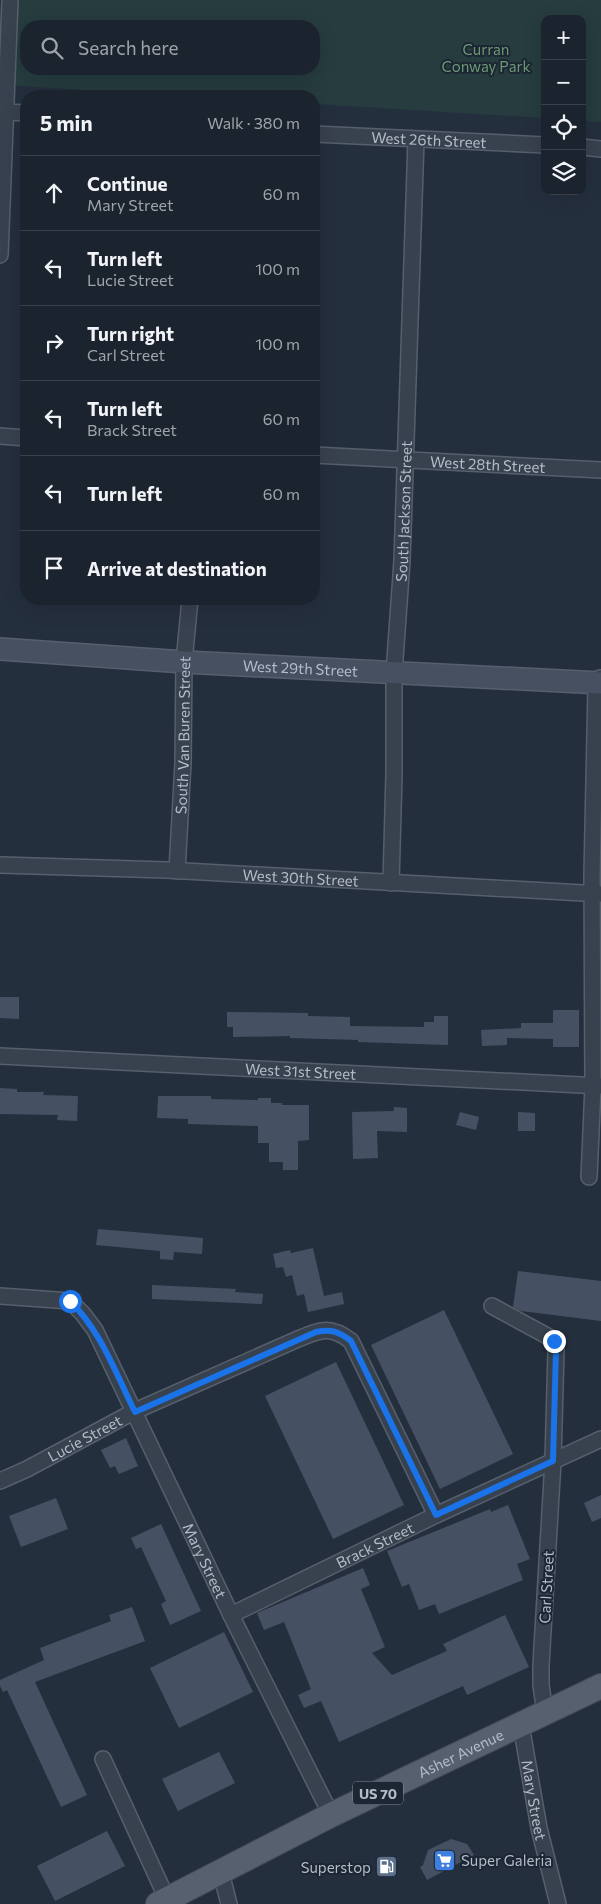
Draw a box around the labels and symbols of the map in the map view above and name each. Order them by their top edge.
park label: Curran Conway Park [441,40,531,75]
street label: West 26th Street [371,128,487,151]
street label: South Jackson Street [392,440,415,583]
street label: West 28th Street [430,452,546,476]
street label: South Van Buren Street [171,655,194,815]
street label: West 29th Street [242,656,359,680]
street label: West 30th Street [242,865,359,890]
street label: West 31st Street [245,1059,357,1083]
route start [59,1290,82,1313]
route end [543,1330,566,1353]
street label: Lucie Street [45,1411,125,1465]
street label: Brack Street [333,1518,417,1571]
street label: Mary Street [179,1520,231,1601]
street label: Carl Street [535,1550,557,1624]
street label: Asher Avenue [415,1725,506,1781]
street label: Mary Street [518,1758,551,1842]
road number: US 70 [353,1782,403,1805]
supermarket icon: Super Galeria [433,1848,457,1872]
place label: Super Galeria [461,1851,552,1869]
fuel station icon: Superstop [375,1855,399,1879]
place label: Superstop [301,1858,371,1876]

